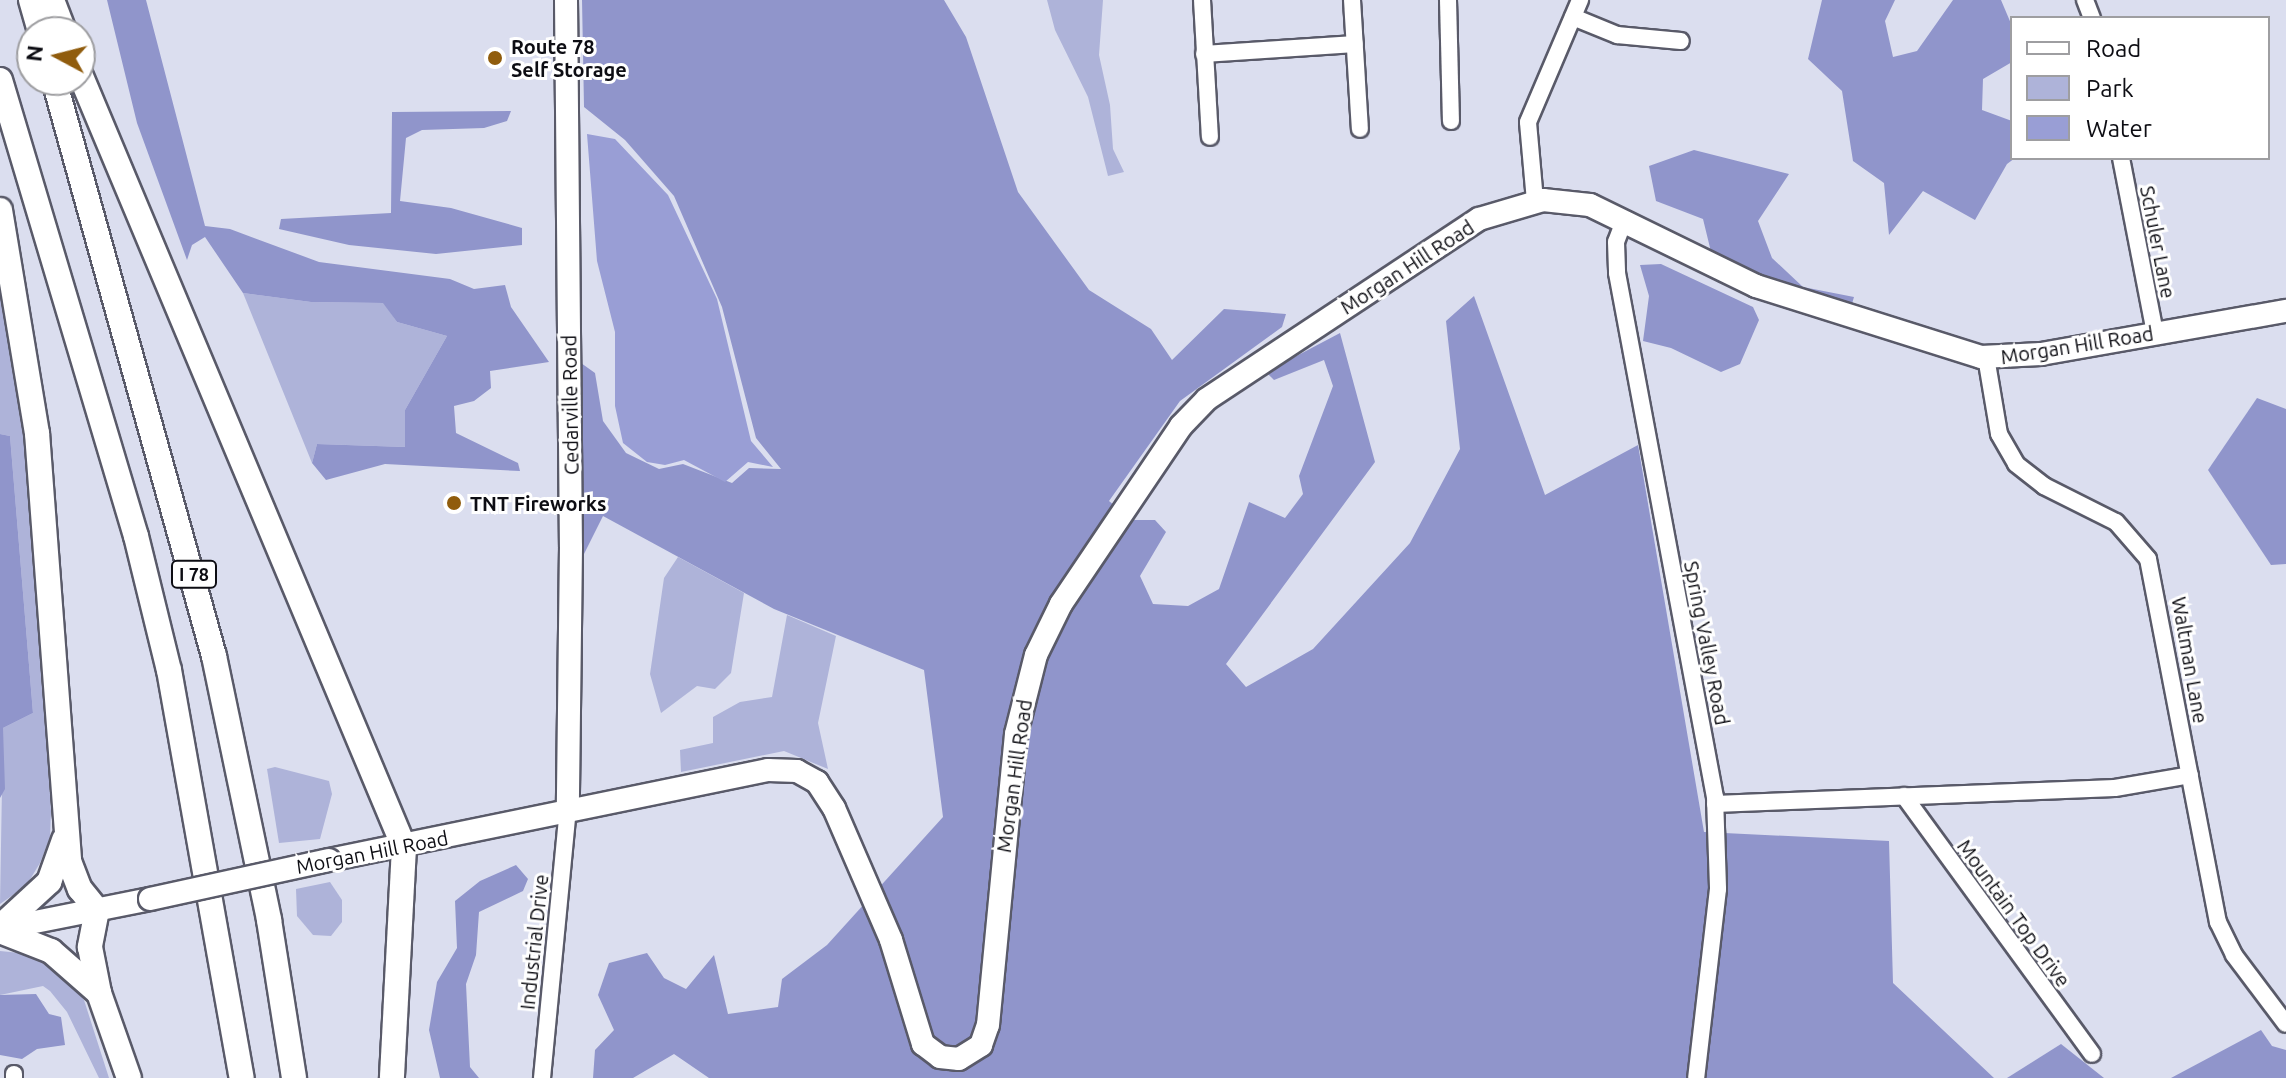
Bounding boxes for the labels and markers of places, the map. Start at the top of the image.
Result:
place label: Route 78 Self Storage [511,34,627,81]
marker: Route 78 Self Storage [486,49,504,67]
place label: TNT Fireworks [470,491,606,515]
marker: TNT Fireworks [445,494,463,512]

